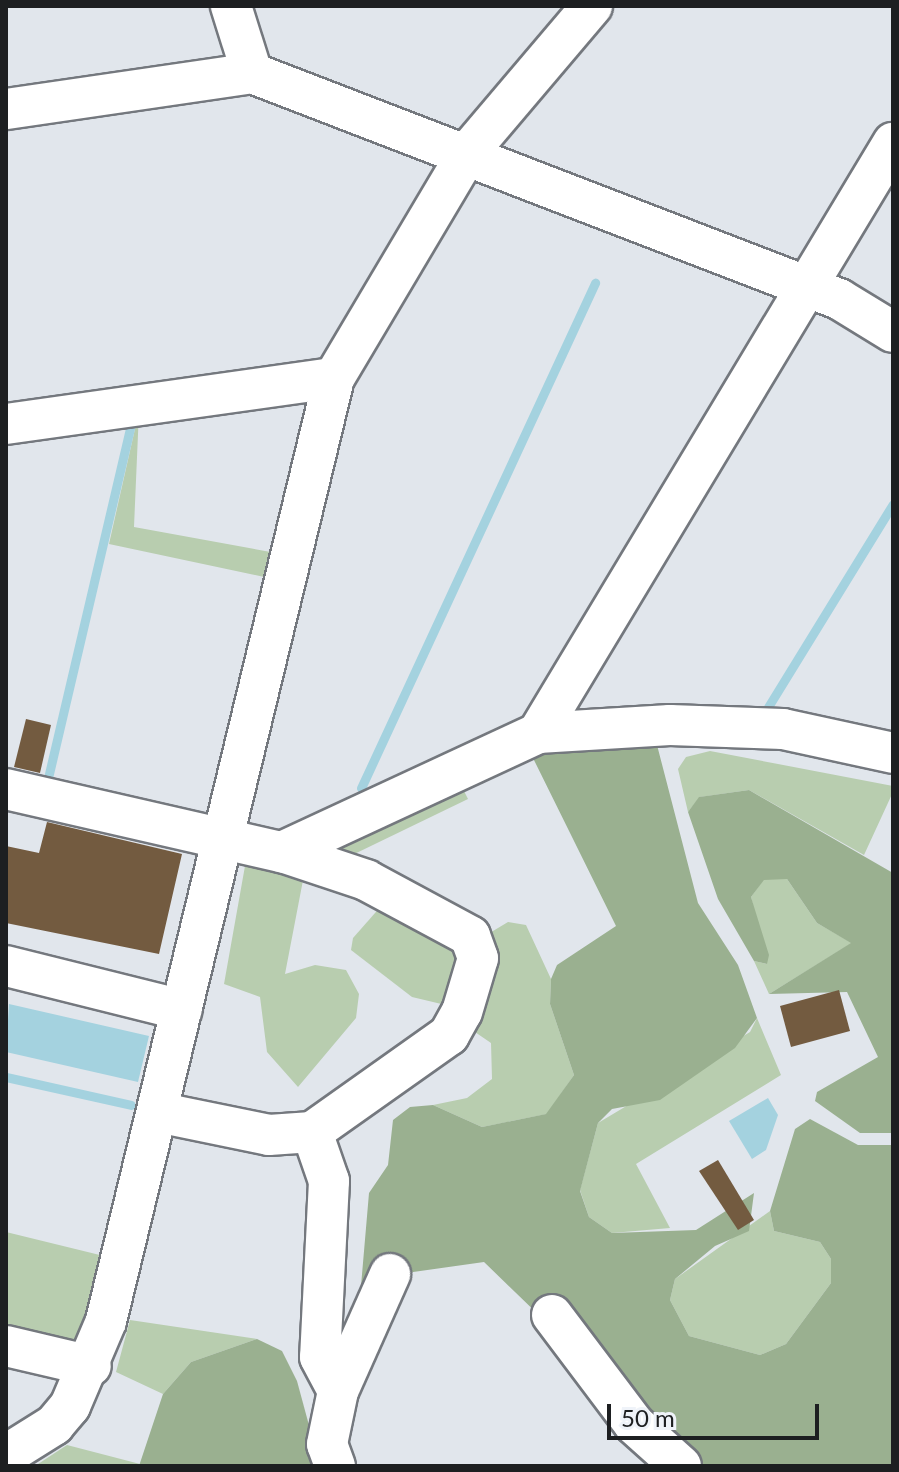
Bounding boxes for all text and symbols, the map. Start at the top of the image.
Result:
scale bar [611,1388,823,1438]
text: 50 m [621,1403,675,1432]

